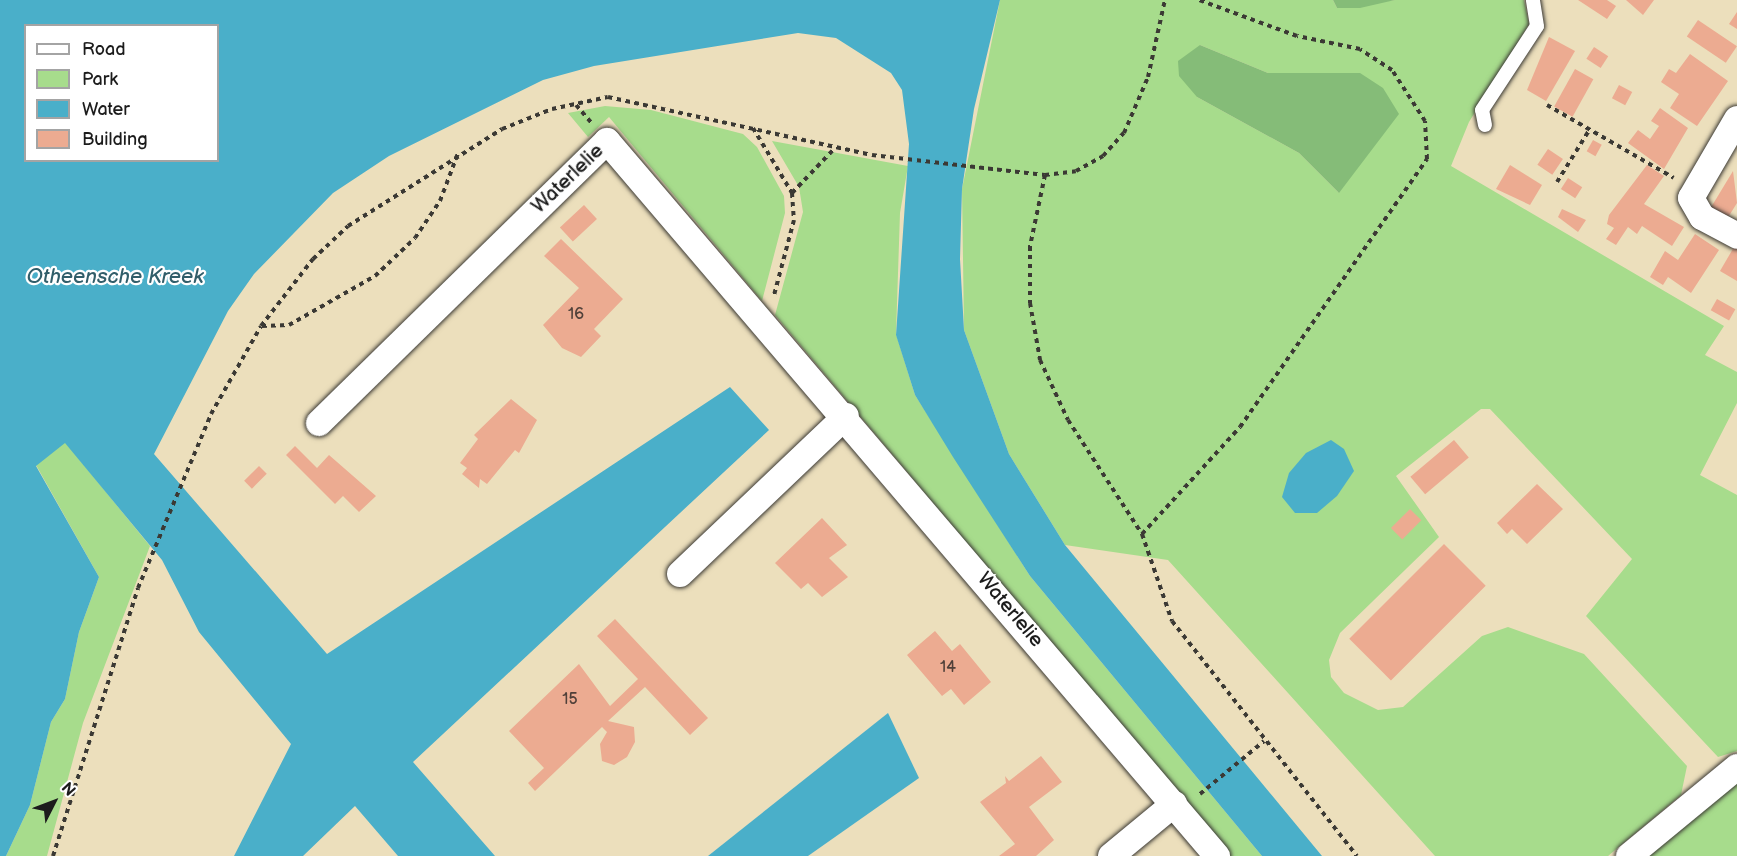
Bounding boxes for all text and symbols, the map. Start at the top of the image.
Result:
legend [24,24,219,162]
text: Road [82,39,126,60]
text: Park [82,69,118,90]
text: Water [82,99,130,120]
text: Building [82,129,148,150]
street label: Waterlelie [527,139,609,219]
water label: Otheensche Kreek [26,264,204,290]
house number: 16 [568,305,584,325]
street label: Waterlelie [972,568,1048,652]
house number: 14 [940,658,956,678]
house number: 15 [562,690,578,710]
north arrow [24,772,84,832]
text: N [57,779,79,800]

